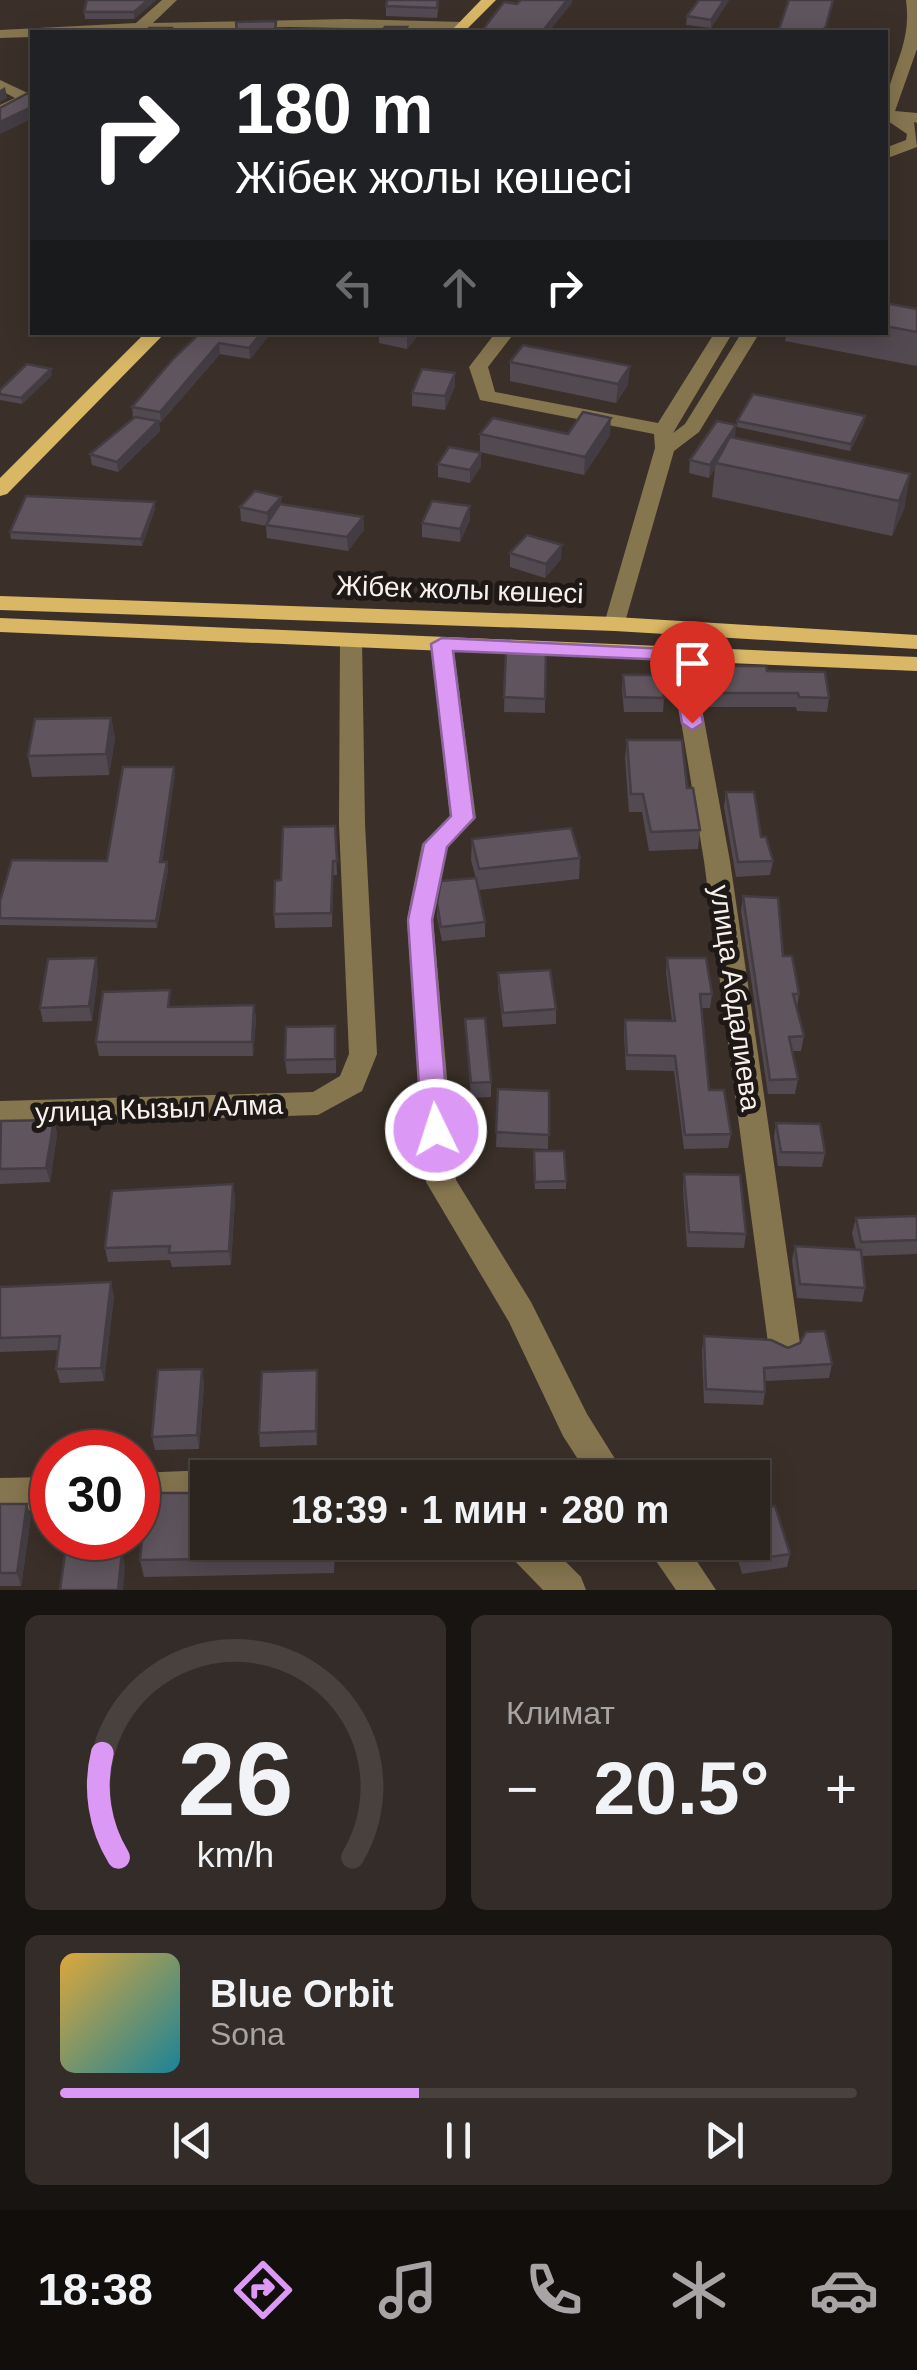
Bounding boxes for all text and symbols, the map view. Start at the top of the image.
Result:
icon: right [70,70,200,200]
text: 180 m [235,70,433,148]
text: Жібек жолы көшесі [235,152,633,203]
icon: left [327,260,382,315]
icon: ahead [432,260,487,315]
icon: right [537,260,592,315]
street label: Жібек жолы көшесі [336,570,584,609]
pin [650,621,735,724]
icon: arrive [665,636,720,691]
street label: улица Абдалиева [704,883,767,1113]
position arrow [384,1078,488,1182]
street label: улица Кызыл Алма [34,1089,284,1128]
speed limit sign: 30 [30,1430,160,1560]
text: 18:39 · 1 мин · 280 m [291,1489,669,1531]
text: Климат [506,1695,615,1731]
text: 26 [178,1721,293,1837]
text: 20.5° [594,1746,769,1830]
text: − [506,1758,538,1820]
text: + [825,1758,857,1820]
text: km/h [197,1835,274,1875]
text: Blue Orbit [210,1973,394,2015]
text: Sona [210,2016,285,2052]
icon: previous [165,2113,220,2168]
icon: pause [431,2113,486,2168]
icon: next [697,2113,752,2168]
icon: directions [228,2255,298,2325]
icon: music [373,2255,443,2325]
icon: phone [519,2255,589,2325]
icon: climate [664,2255,734,2325]
icon: car [809,2255,879,2325]
text: 18:38 [38,2264,153,2315]

